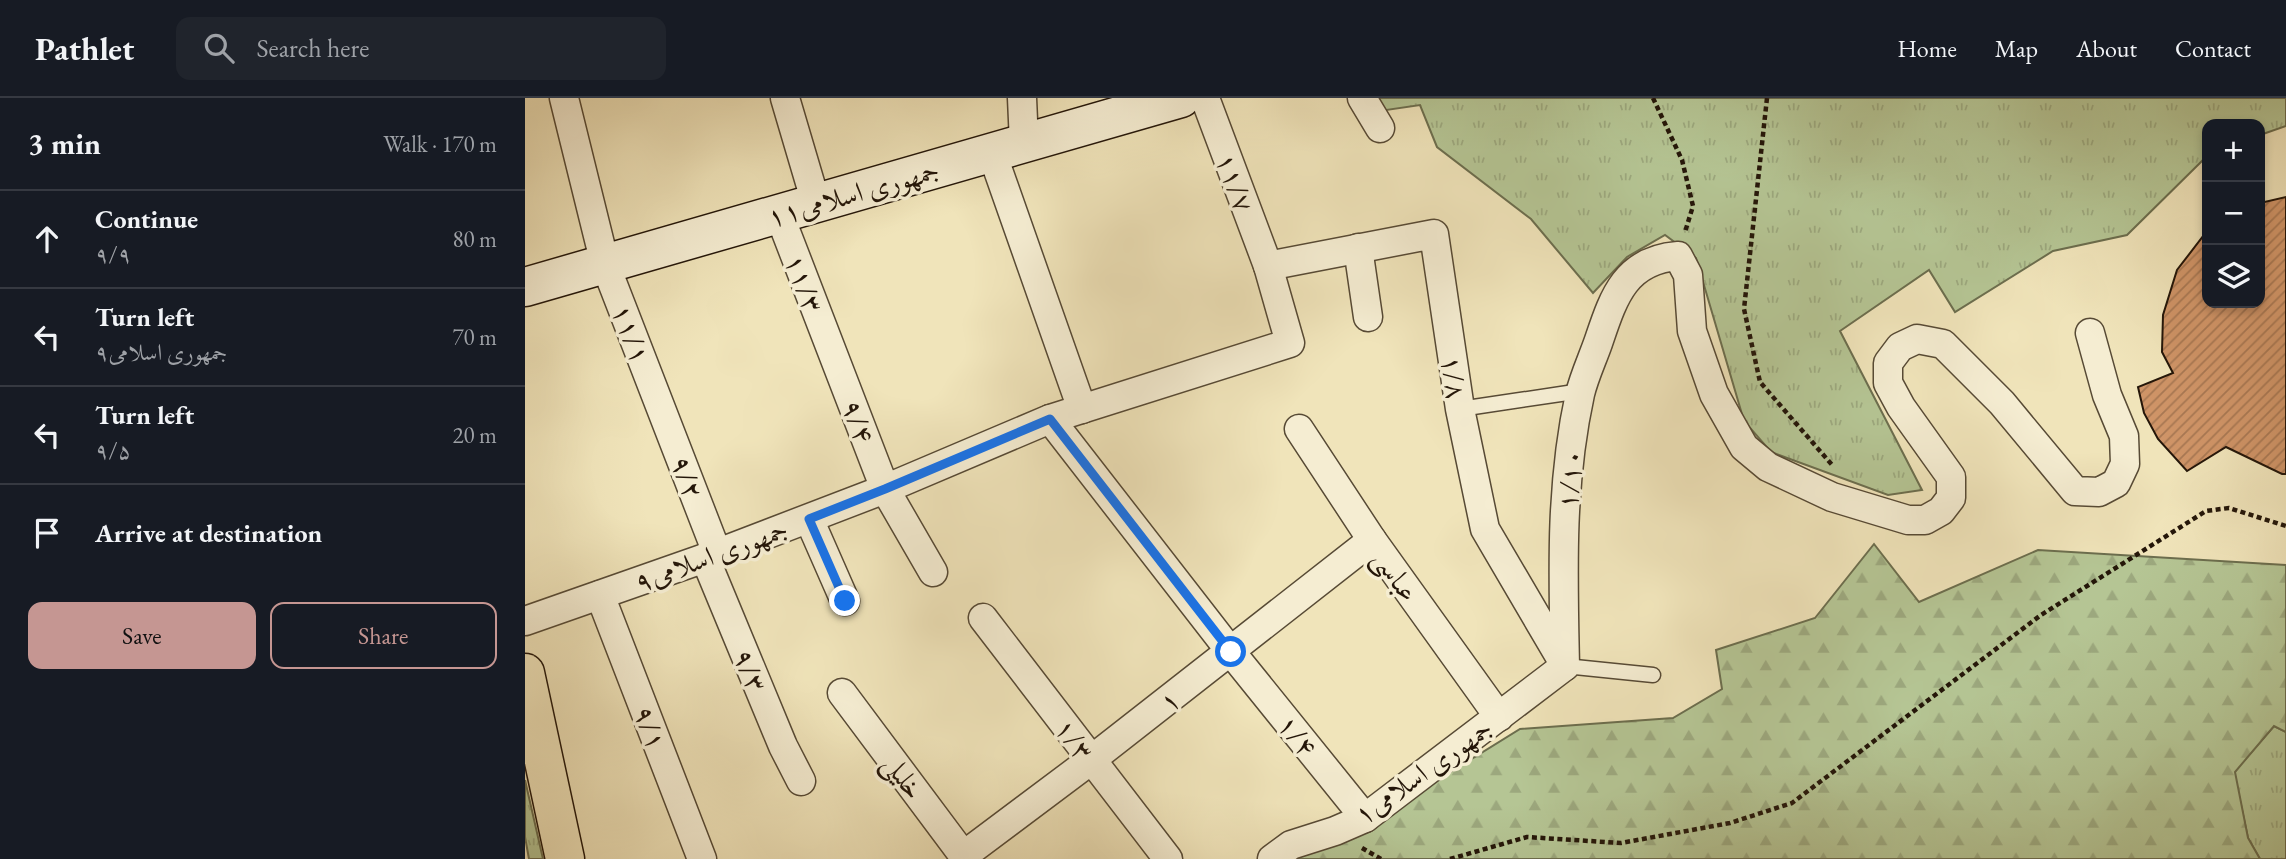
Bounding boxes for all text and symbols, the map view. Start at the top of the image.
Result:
search box [176,17,666,80]
text: Pathlet [35,27,134,70]
icon: search [200,29,238,67]
text: Search here [256,31,369,65]
text: Home [1897,33,1957,64]
text: Map [1995,33,2038,64]
text: About [2076,33,2137,64]
text: Contact [2175,33,2251,64]
map controls [2202,119,2265,308]
button: + [2202,119,2265,182]
text: 3 min [28,124,101,163]
text: Walk · 170 m [383,129,497,159]
street label: ۱۱/۷ [1208,147,1264,217]
street label: جمهوری اسلامی۱۱ [763,151,943,235]
button: − [2202,182,2265,245]
text: Continue [95,202,198,236]
icon: ahead [28,220,66,258]
text: 80 m [452,224,497,254]
text: ۹/۹ [95,239,131,269]
button: layers [2202,245,2265,308]
street label: ۱۱/۳ [777,248,833,318]
street label: ۱۱/۱ [604,298,660,368]
text: Turn left [95,300,194,334]
icon: left [28,318,66,356]
text: 70 m [452,322,497,352]
text: جمهوری اسلامی۹ [95,337,227,367]
street label: ۱/۸ [1434,353,1476,401]
street label: ۹/۴ [834,394,884,448]
text: Turn left [95,398,194,432]
icon: left [28,416,66,454]
text: 20 m [452,420,497,450]
text: ۹/۵ [95,435,131,465]
street label: ۱/۱۰ [1548,447,1590,511]
street label: ۹/۲ [663,450,713,504]
street label: جمهوری اسلامی۹ [629,511,793,599]
icon: arrive [28,514,66,552]
text: Arrive at destination [95,516,322,550]
street label: عباسی [1363,541,1427,610]
route end [829,585,860,616]
button: Save [28,602,256,669]
button: Share [270,602,497,669]
route start [1215,636,1246,667]
street label: ۹/۳ [726,643,776,697]
street label: ۱ [1151,681,1187,719]
street label: ۹/۱ [626,700,676,754]
street label: ۱/۴ [1270,707,1326,763]
street label: جمهوری اسلامی۱ [1347,710,1499,832]
street label: ۱/۳ [1047,711,1103,767]
street label: خلیلی [873,746,933,808]

